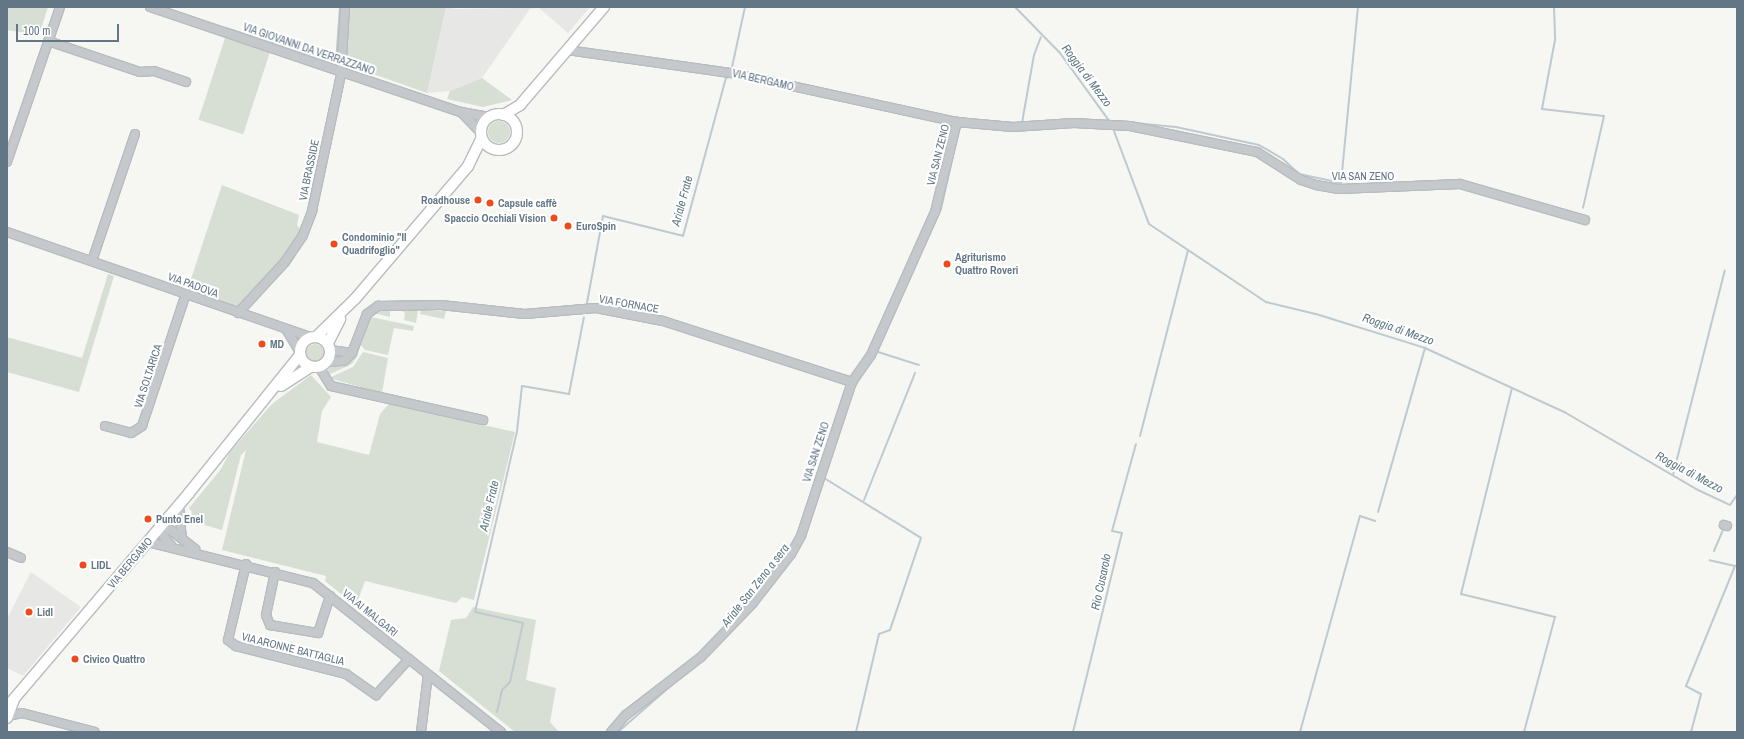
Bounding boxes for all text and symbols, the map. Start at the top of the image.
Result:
scale bar [18,16,121,42]
street label: VIA GIOVANNI DA VERRAZZANO [241,20,377,78]
text: 100 m [23,23,50,39]
water label: Roggia di Mezzo [1058,42,1114,110]
street label: VIA BERGAMO [731,66,795,94]
street label: VIA SAN ZENO [924,123,952,187]
street label: VIA BRASSIDE [296,138,322,202]
street label: VIA SAN ZENO [1331,169,1395,183]
water label: Ariale Frate [669,174,697,228]
place label: Roadhouse [421,193,470,207]
marker: Roadhouse [473,195,483,205]
place label: Capsule caffè [498,196,557,210]
marker: Capsule caffè [485,198,495,208]
place label: Spaccio Occhiali Vision [444,211,546,225]
marker: Spaccio Occhiali Vision [549,213,559,223]
place label: EuroSpin [576,219,616,233]
marker: EuroSpin [563,221,573,231]
place label: Condominio "Il Quadrifoglio" [342,231,406,257]
marker: Condominio "Il Quadrifoglio" [329,239,339,249]
place label: Agriturismo Quattro Roveri [955,251,1018,277]
marker: Agriturismo Quattro Roveri [942,259,952,269]
street label: VIA PADOVA [166,270,220,300]
street label: VIA FORNACE [598,292,660,316]
water label: Roggia di Mezzo [1360,311,1436,349]
place label: MD [270,337,284,351]
marker: MD [257,339,267,349]
street label: VIA SOLTARICA [131,342,165,410]
street label: VIA SAN ZENO [800,420,832,484]
water label: Roggia di Mezzo [1653,449,1725,497]
water label: Ariale Frate [477,479,503,533]
place label: Punto Enel [156,512,203,526]
marker: Punto Enel [143,514,153,524]
street label: VIA BERGAMO [105,535,155,591]
water label: Ariale San Zeno a sera [719,542,793,630]
water label: Rio Cusarolo [1089,552,1115,612]
place label: LIDL [91,558,111,572]
marker: LIDL [78,560,88,570]
street label: VIA AI MALGARI [339,586,401,640]
place label: Lidl [37,605,53,619]
marker: Lidl [24,607,34,617]
street label: VIA ARONNE BATTAGLIA [240,630,346,668]
place label: Civico Quattro [83,652,145,666]
marker: Civico Quattro [70,654,80,664]

